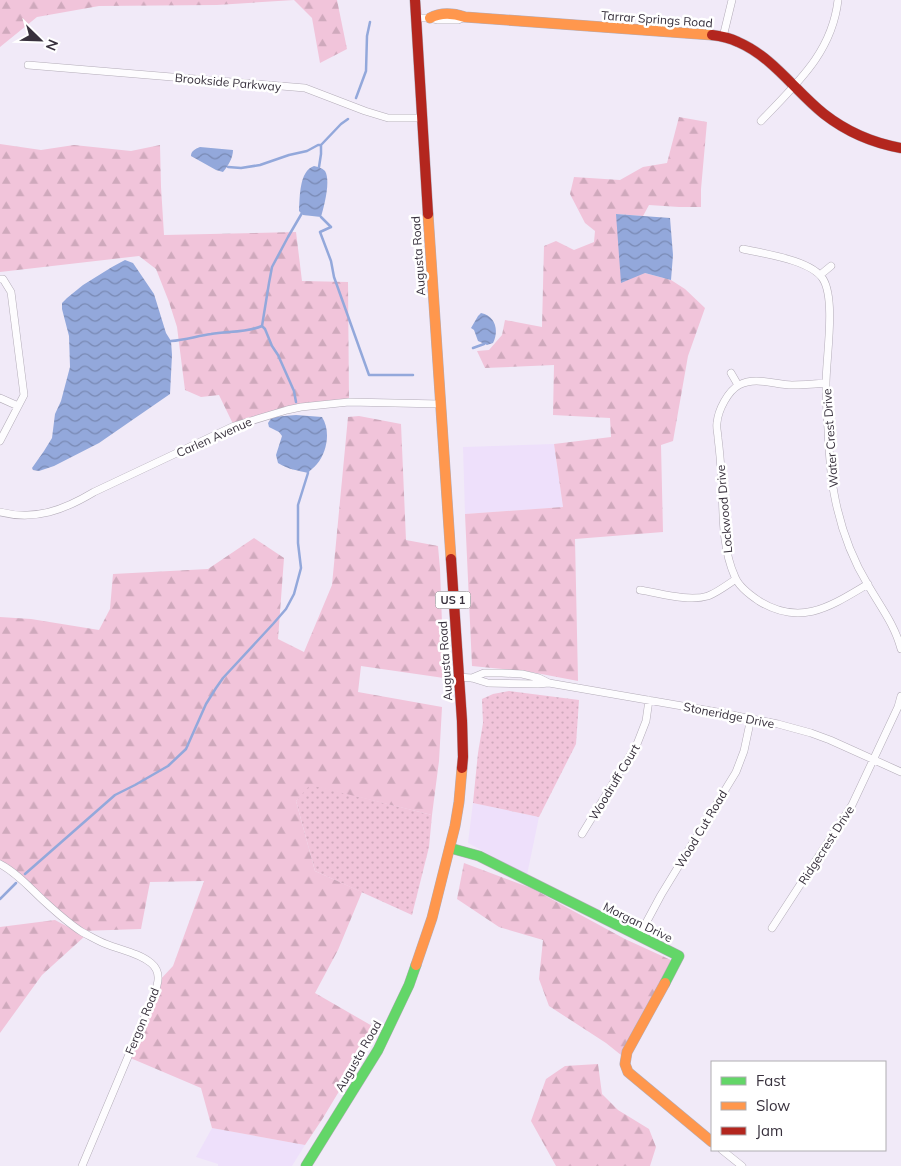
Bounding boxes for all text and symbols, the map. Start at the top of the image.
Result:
street label: Tarrar Springs Road [601,8,713,30]
north arrow [15,15,65,65]
text: N [42,37,62,53]
street label: Brookside Parkway [174,70,282,94]
street label: Augusta Road [408,216,428,296]
street label: Water Crest Drive [819,388,841,488]
street label: Carlen Avenue [174,414,254,460]
street label: Lockwood Drive [713,464,735,554]
road number: US 1 [436,592,470,608]
street label: Augusta Road [435,621,455,701]
street label: Stoneridge Drive [682,699,776,731]
street label: Woodruff Court [585,741,643,823]
street label: Wood Cut Road [672,787,730,871]
street label: Ridgecrest Drive [795,803,857,887]
street label: Morgan Drive [601,899,675,945]
street label: Fergon Road [122,985,162,1057]
street label: Augusta Road [332,1018,384,1094]
legend [711,1061,886,1151]
text: Fast [756,1071,786,1090]
text: Slow [756,1096,790,1115]
text: Jam [756,1121,783,1140]

